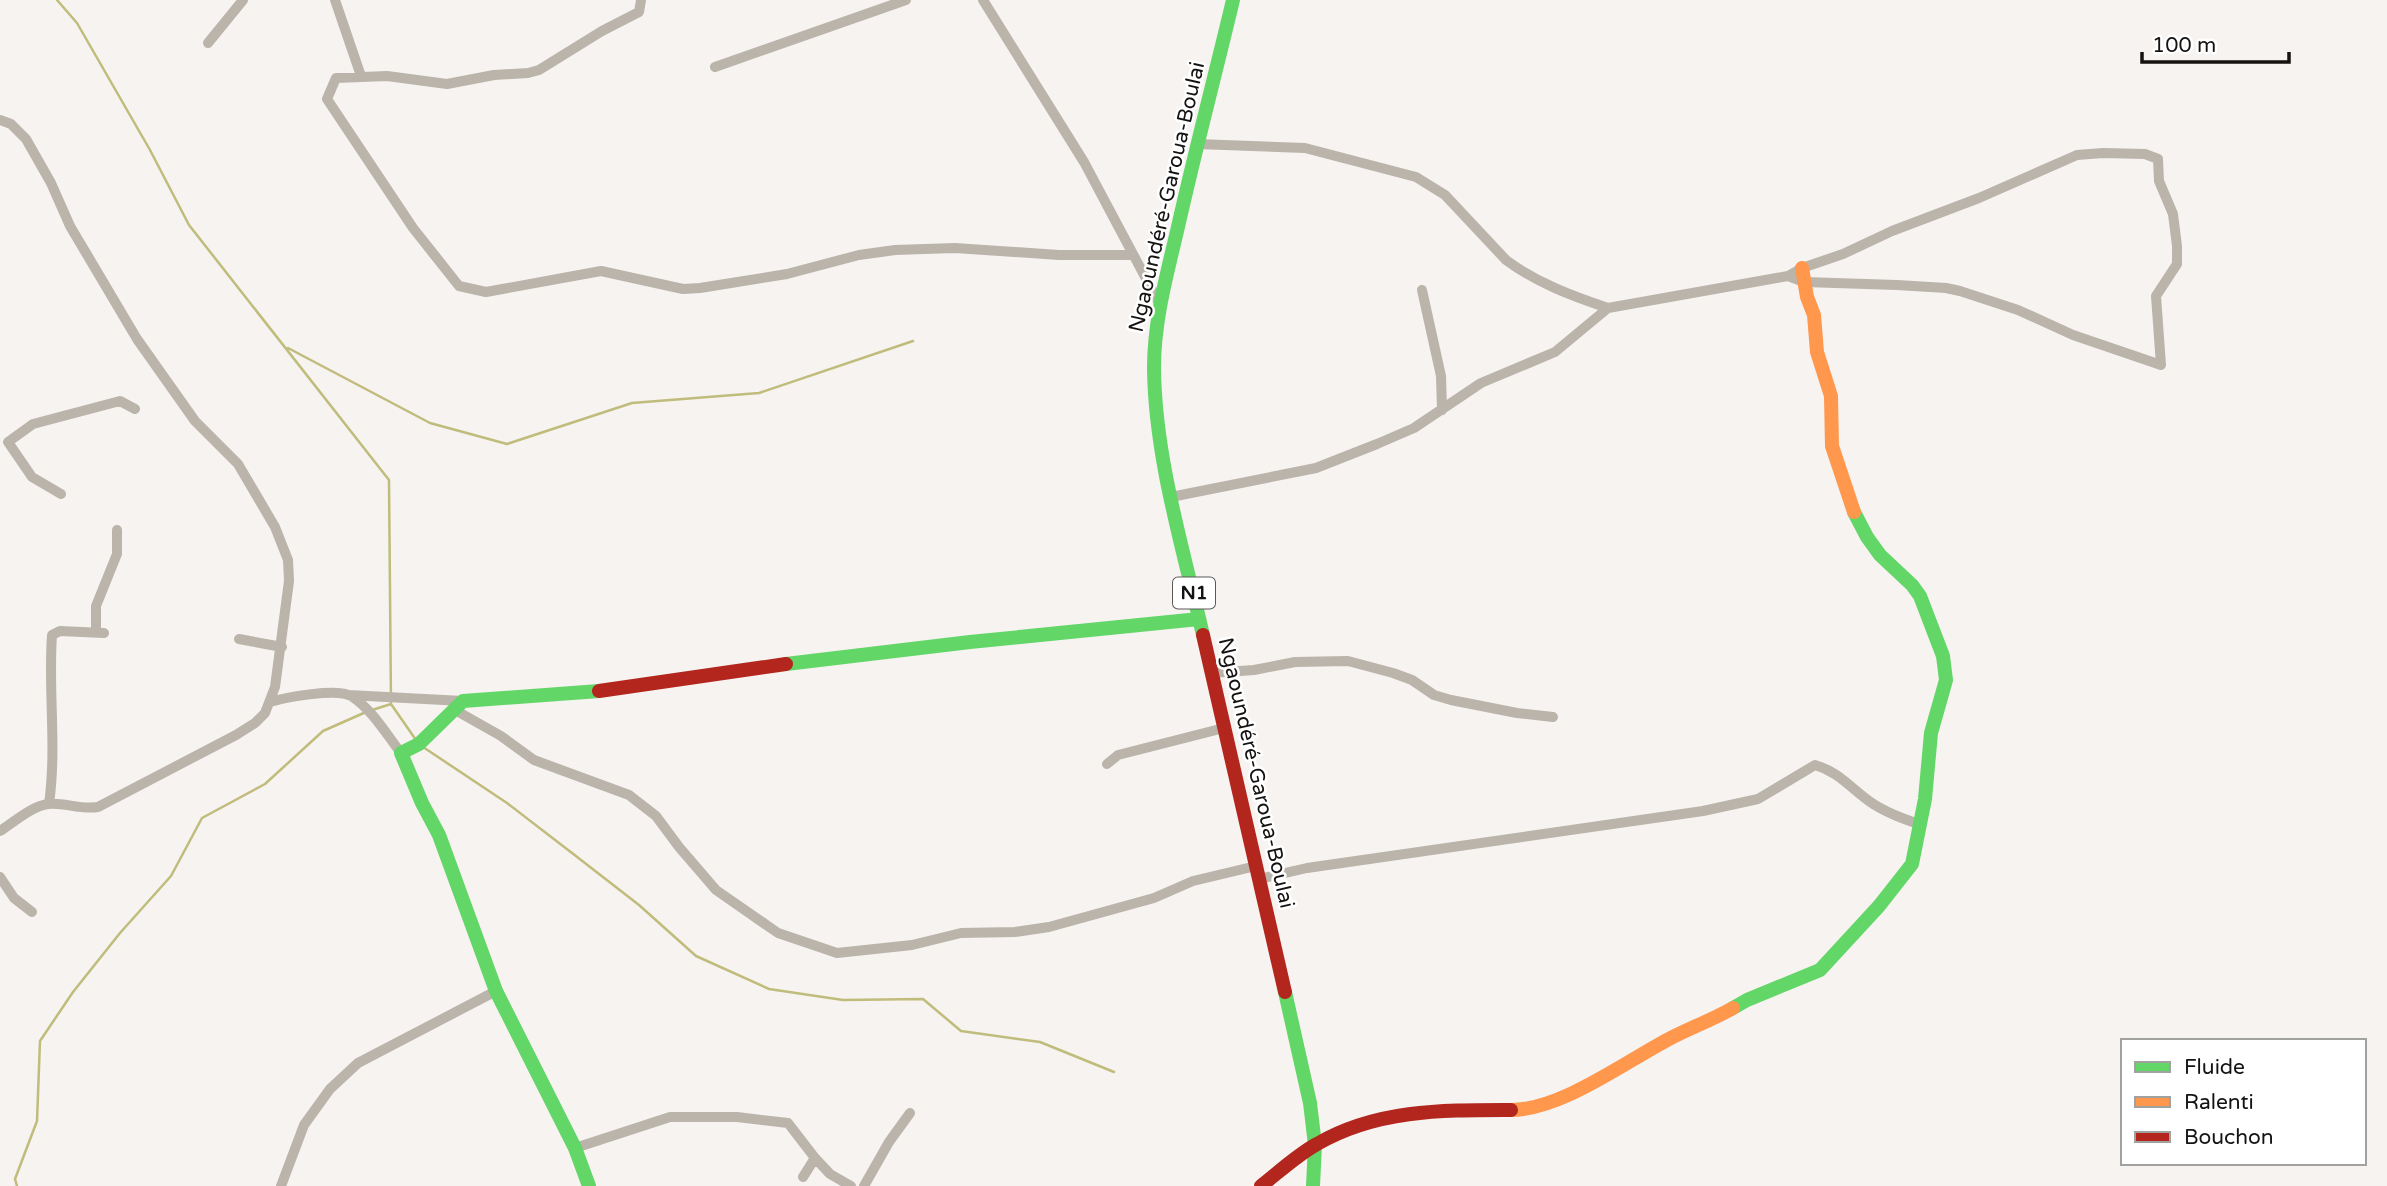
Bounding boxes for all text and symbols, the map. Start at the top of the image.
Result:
scale bar [2142,21,2289,65]
text: 100 m [2152,33,2216,58]
street label: Ngaoundéré-Garoua-Boulai [1124,59,1210,335]
road number: N1 [1173,578,1215,608]
street label: Ngaoundéré-Garoua-Boulai [1213,635,1299,911]
legend [2121,1039,2366,1165]
text: Fluide [2184,1055,2245,1080]
text: Ralenti [2184,1090,2254,1115]
text: Bouchon [2184,1125,2274,1150]

